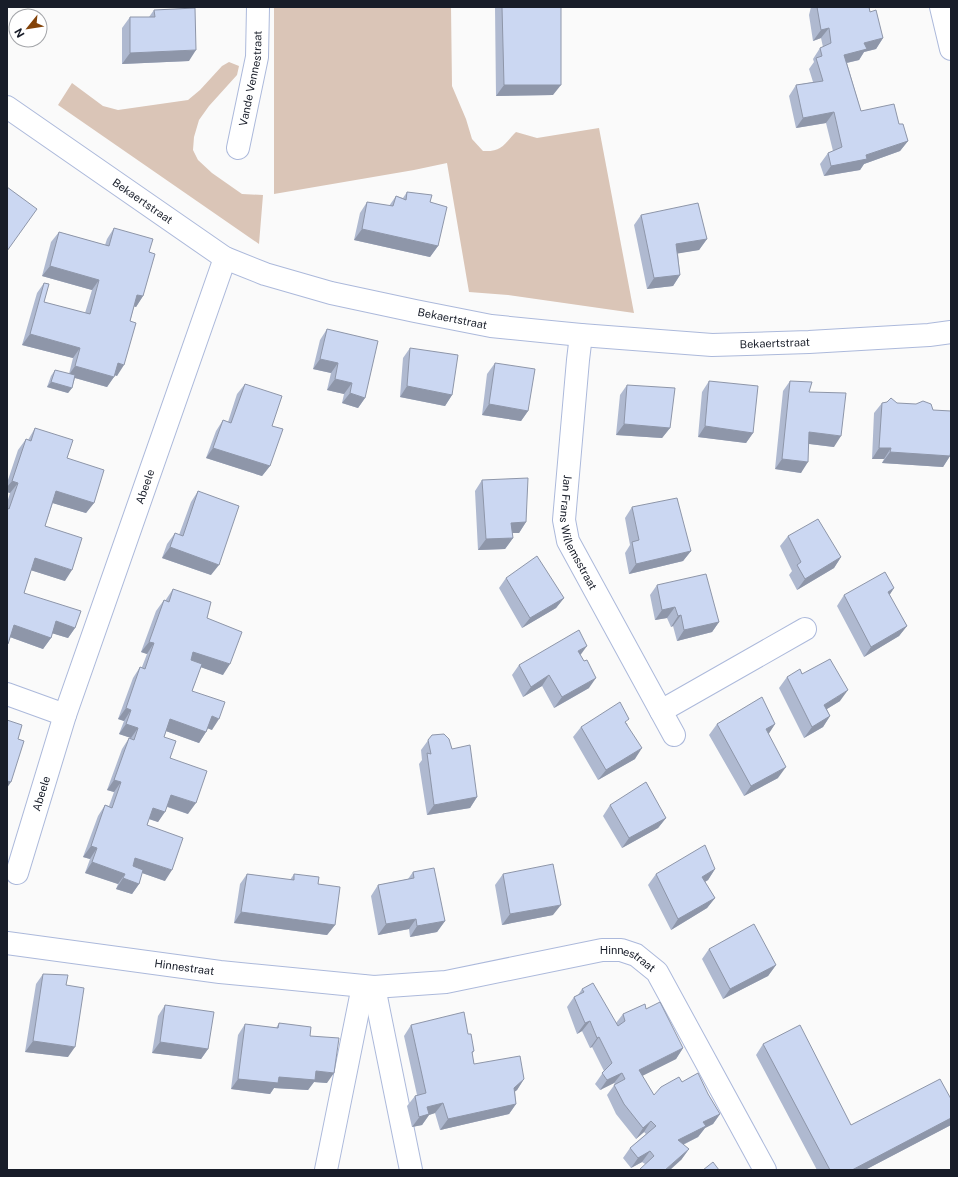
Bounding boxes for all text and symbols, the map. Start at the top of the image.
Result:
north arrow [8,8,48,48]
text: N [12,26,27,40]
street label: Vande Vennestraat [237,31,264,127]
street label: Bekaertstraat [110,176,175,226]
street label: Bekaertstraat [417,306,488,331]
street label: Bekaertstraat [739,336,810,350]
street label: Abeele [133,468,157,506]
street label: Jan Frans Willemsstraat [558,474,599,592]
street label: Abeele [30,775,52,813]
street label: Hinnestraat [600,944,658,974]
street label: Hinnestraat [154,957,215,977]

